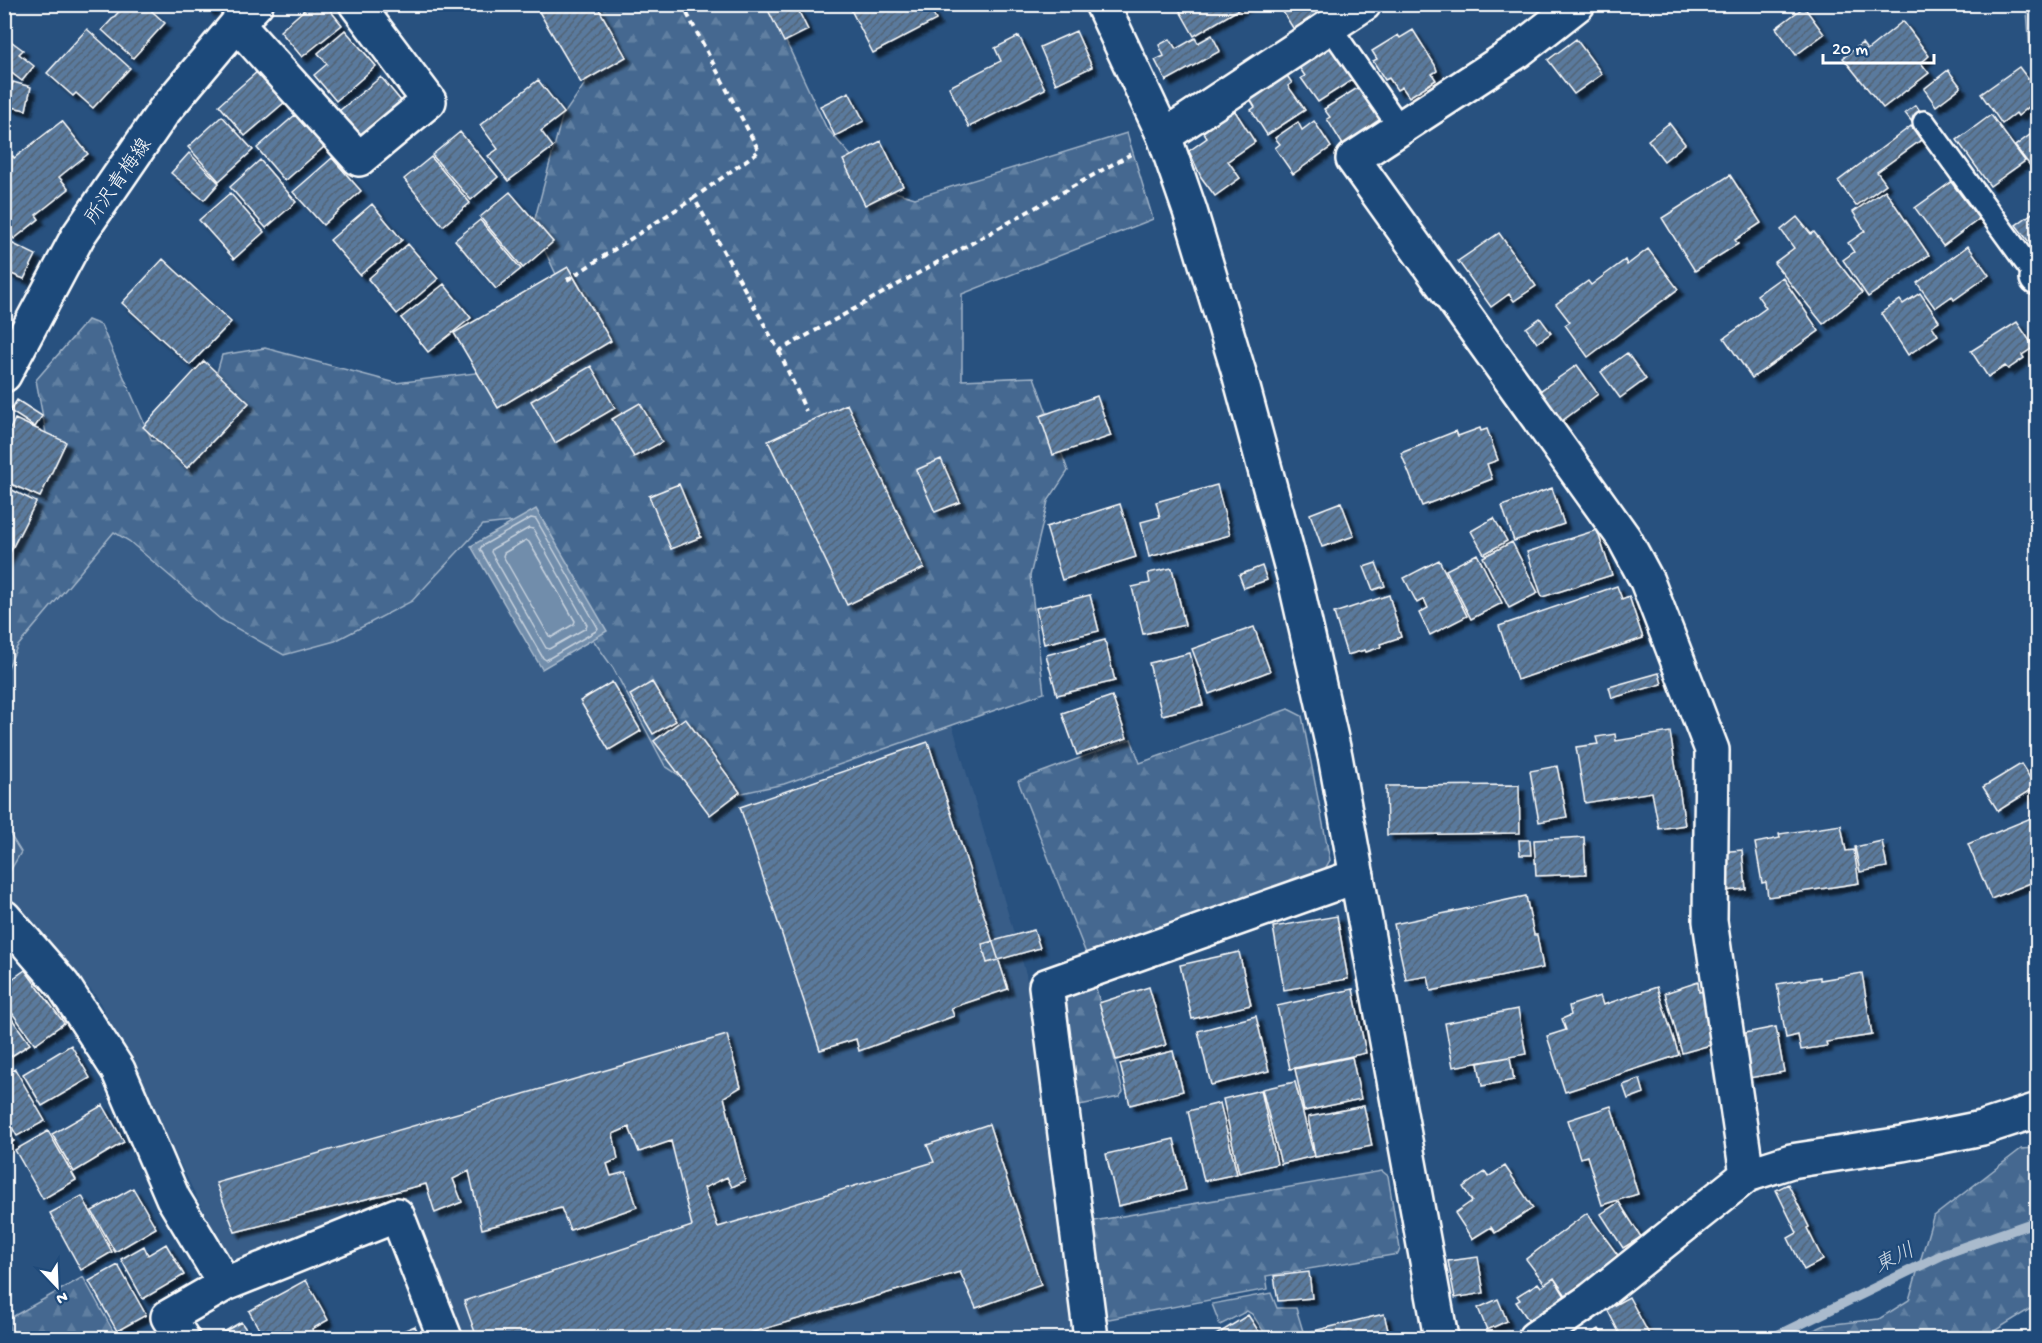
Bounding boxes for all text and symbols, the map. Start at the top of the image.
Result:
scale bar [1823,27,1934,65]
text: 20 m [1832,40,1868,61]
street label: 所沢青梅線 [80,133,158,230]
water label: 東川 [1870,1238,1920,1281]
north arrow [27,1256,87,1316]
text: N [52,1286,70,1308]

